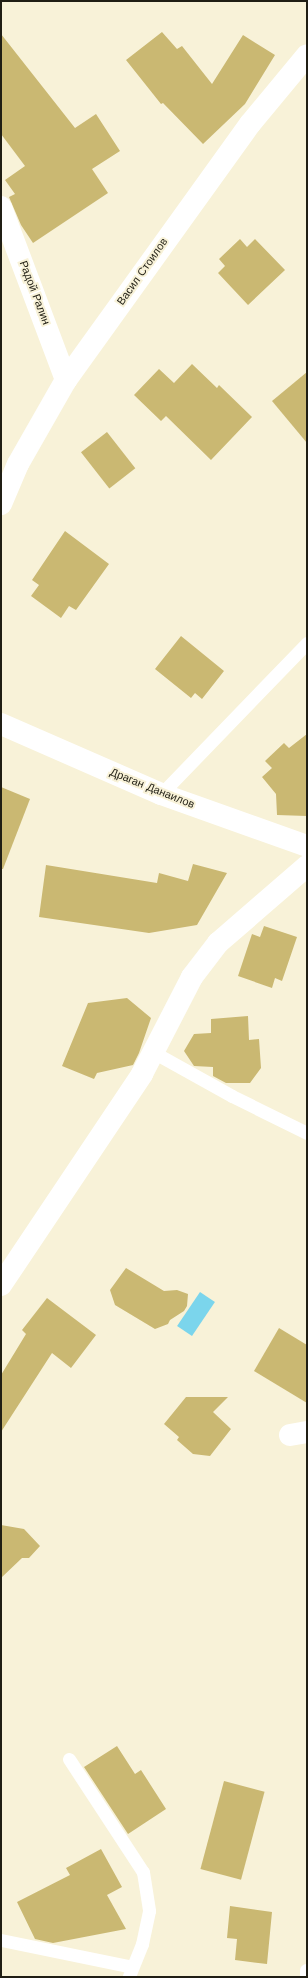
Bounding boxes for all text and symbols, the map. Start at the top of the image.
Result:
street label: Васил Стоилов [115,236,171,308]
street label: Радой Ралин [16,259,52,327]
street label: Драган Данаилов [108,766,196,812]

